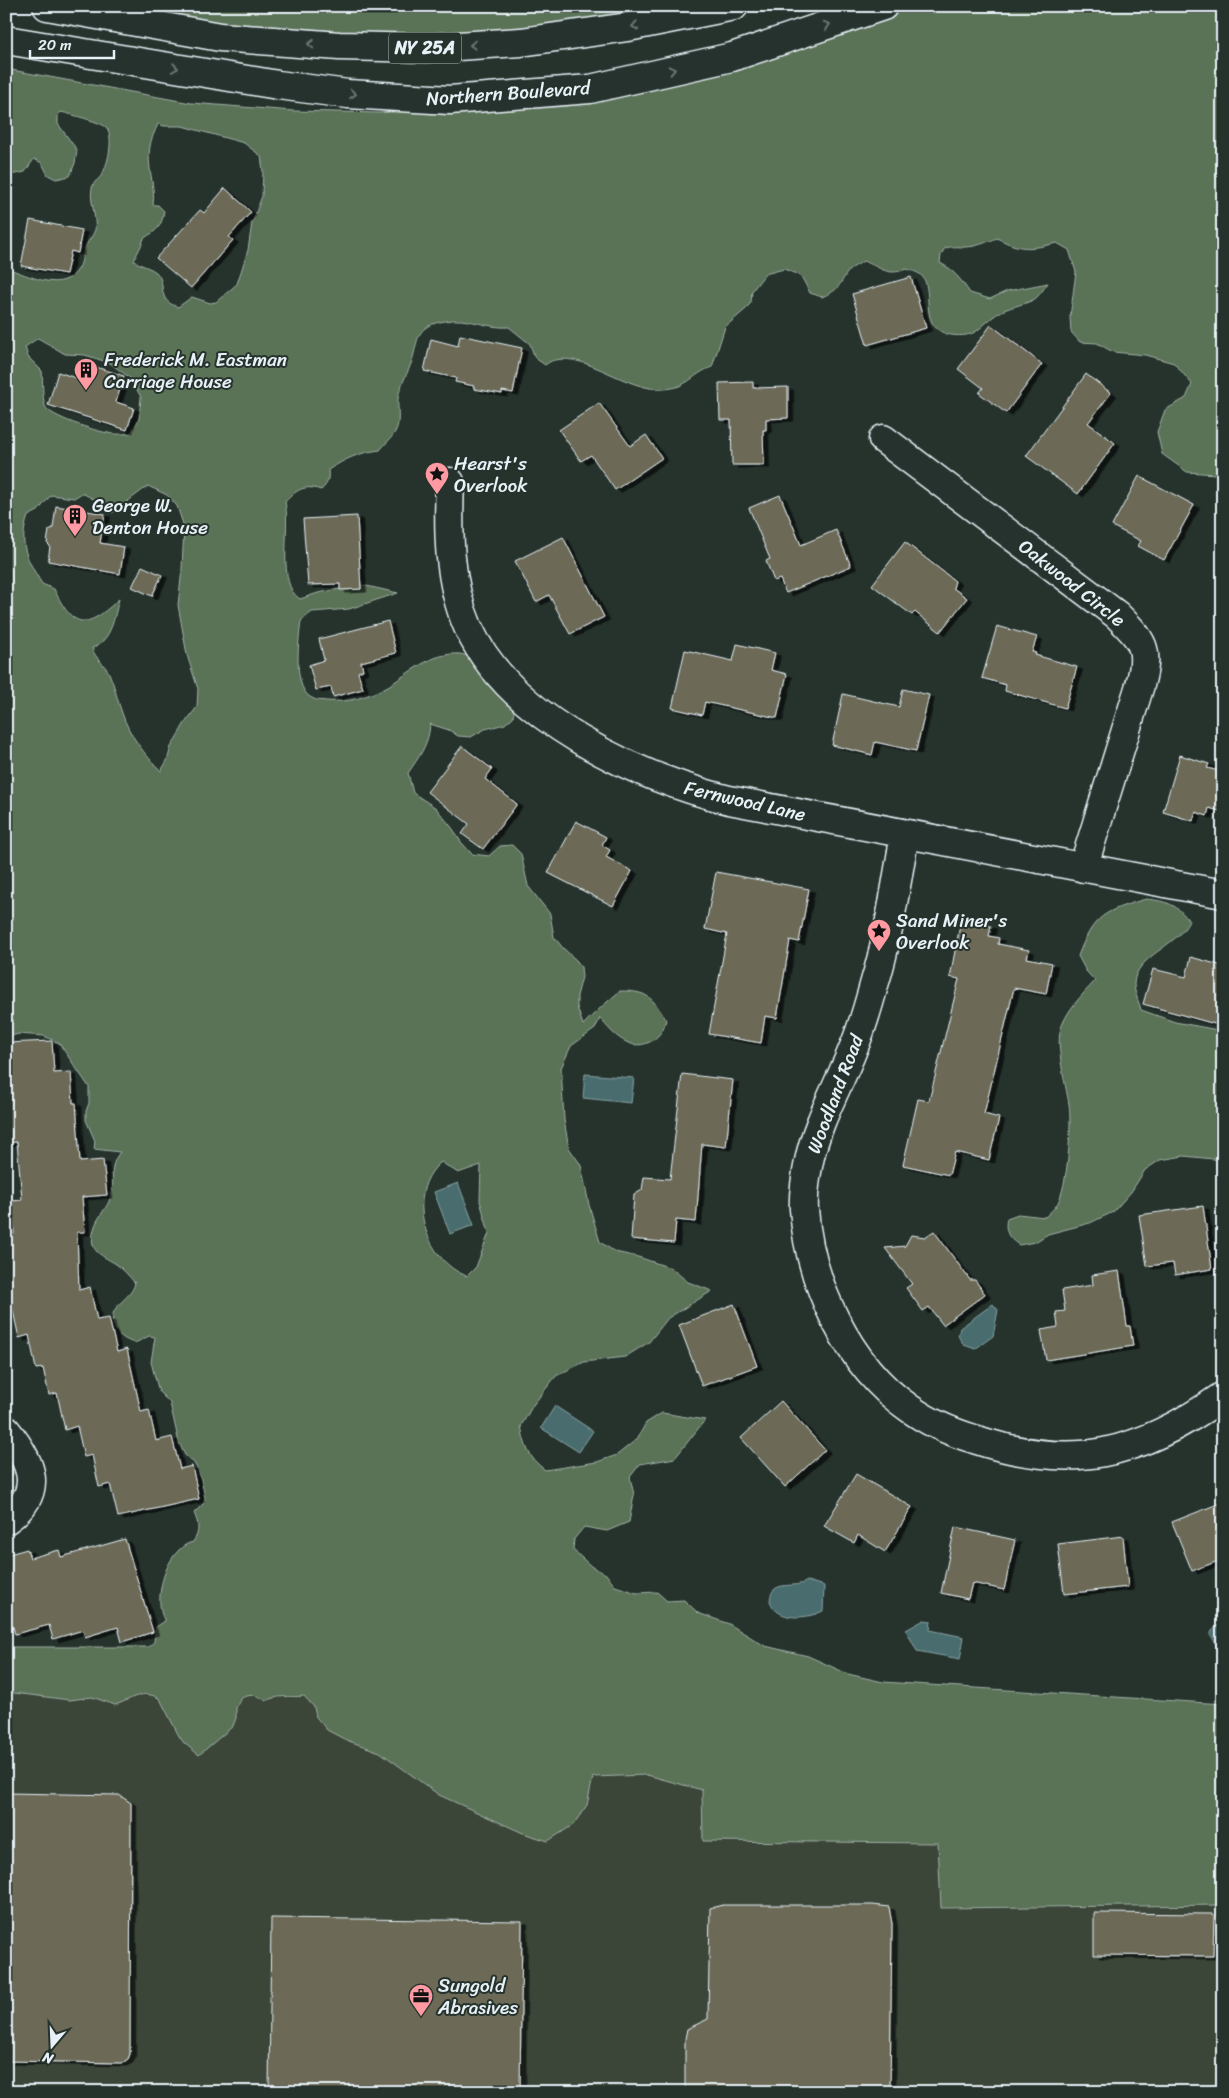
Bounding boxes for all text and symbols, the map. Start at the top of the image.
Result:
one-way arrow [630,20,639,30]
one-way arrow [823,20,831,30]
scale bar [30,28,114,60]
text: 20 m [38,32,72,58]
road number: NY 25A [389,32,461,64]
one-way arrow [307,39,315,50]
one-way arrow [469,39,477,50]
one-way arrow [171,62,180,72]
one-way arrow [667,65,676,76]
street label: Northern Boulevard [425,71,593,115]
one-way arrow [350,89,358,100]
place label: Frederick M. Eastman Carriage House [104,343,287,398]
building icon: Frederick M. Eastman Carriage House [73,357,99,391]
place label: Hearst's Overlook [454,447,528,502]
place icon: Hearst's Overlook [424,461,450,495]
place label: George W. Denton House [92,489,208,544]
building icon: George W. Denton House [62,503,88,537]
street label: Oakwood Circle [1011,530,1133,636]
street label: Fernwood Lane [681,771,809,831]
place label: Sand Miner's Overlook [896,904,1008,959]
place icon: Sand Miner's Overlook [866,918,892,952]
street label: Woodland Road [797,1029,873,1158]
place label: Sungold Abrasives [437,1969,518,2024]
office icon: Sungold Abrasives [408,1983,434,2017]
north arrow [28,2020,78,2070]
text: N [39,2044,58,2072]

